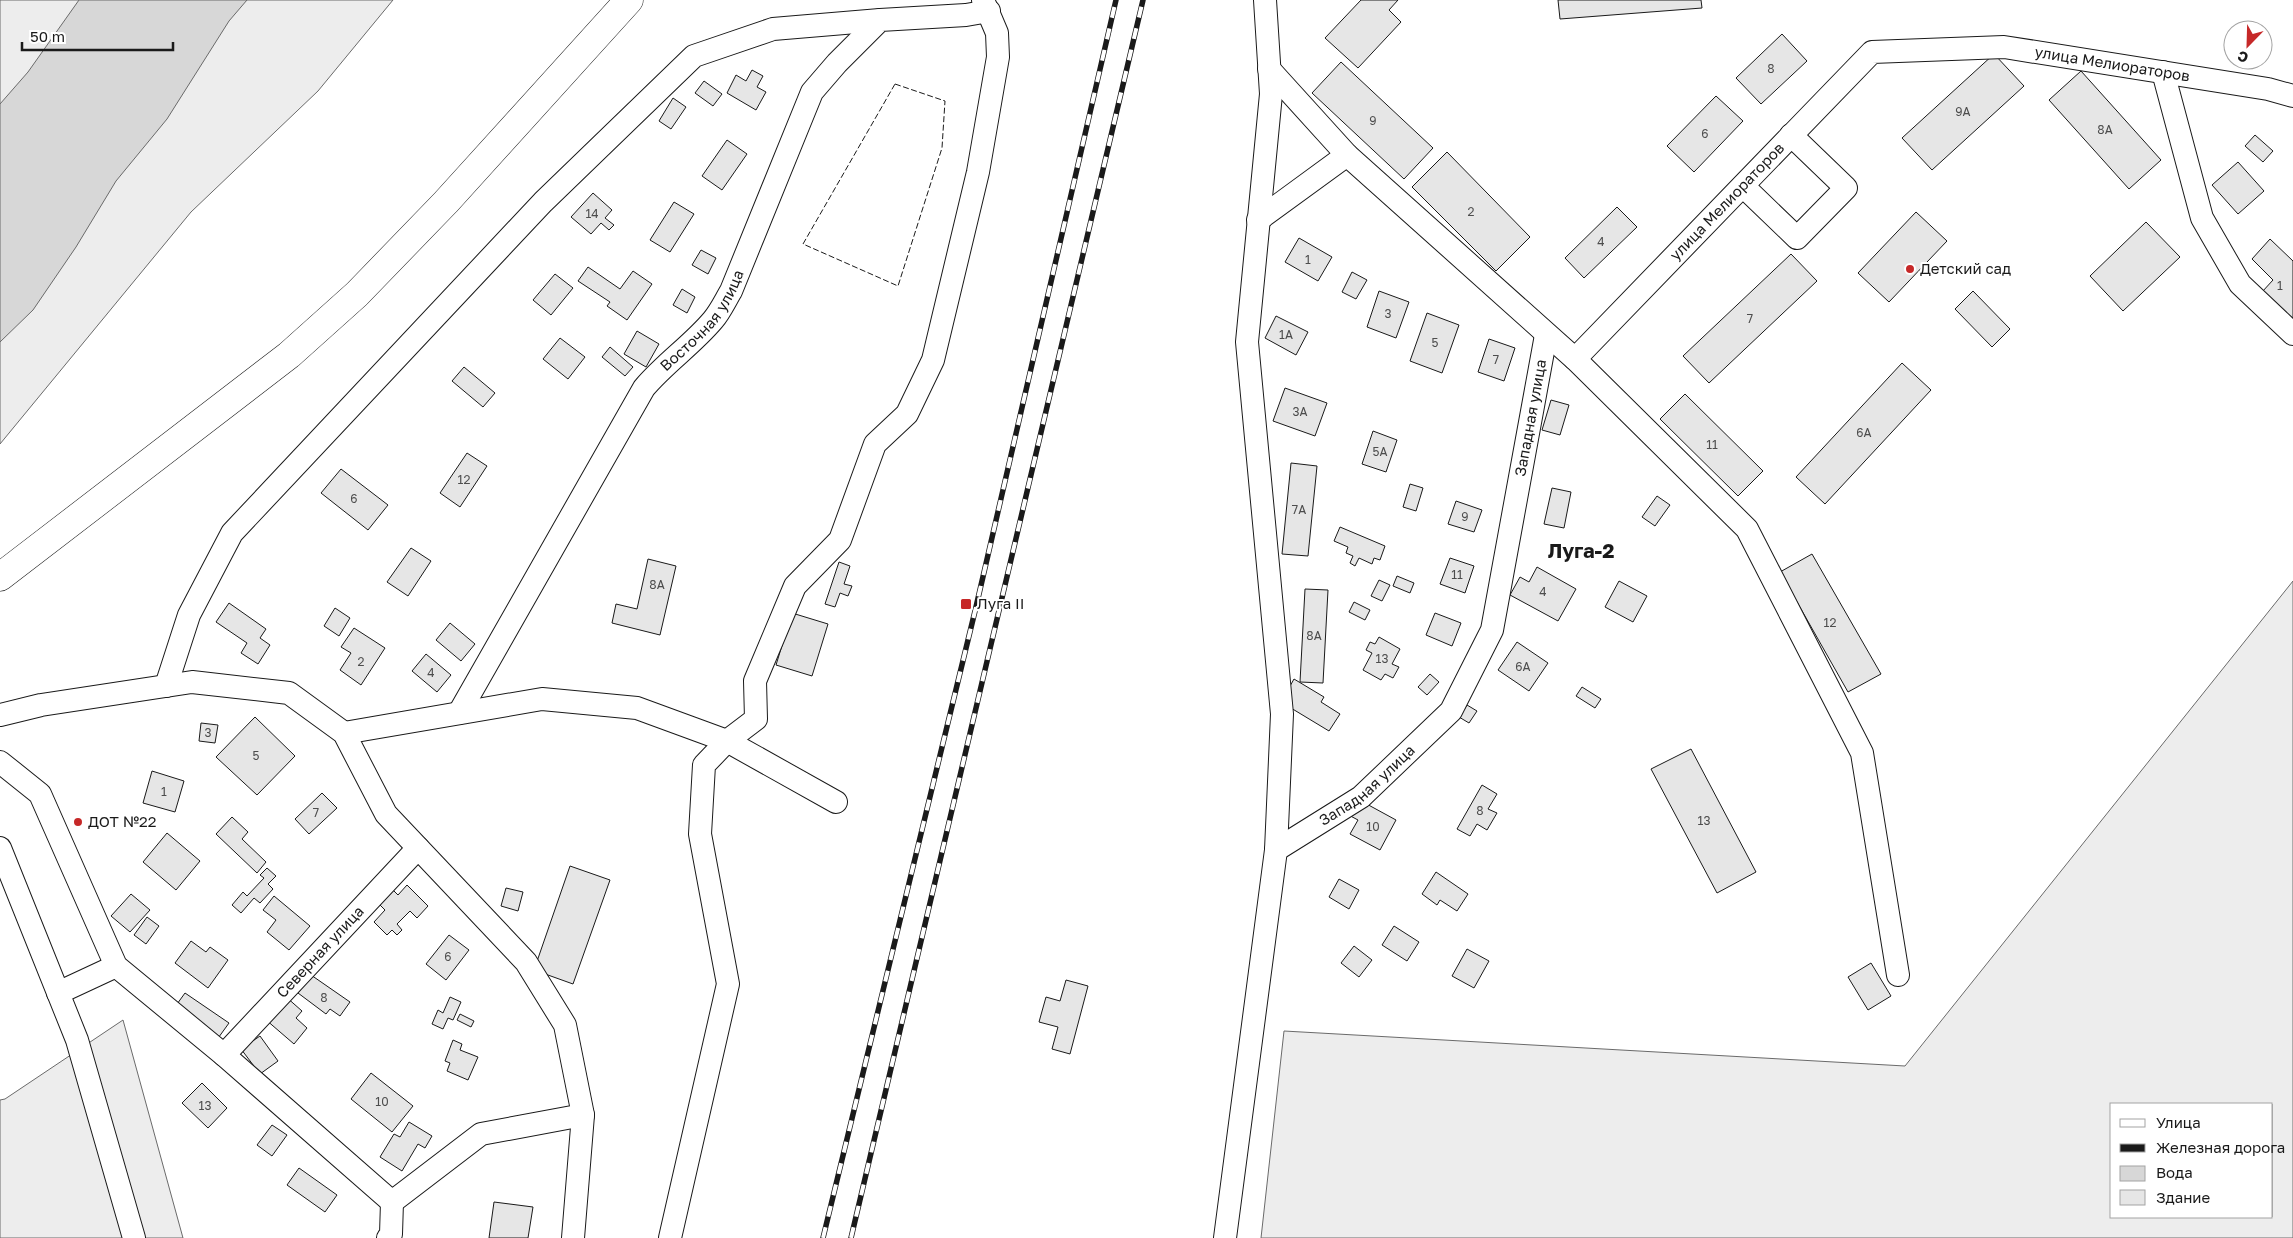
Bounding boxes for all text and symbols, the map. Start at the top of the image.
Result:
scale bar [22,20,174,52]
north arrow [2223,20,2273,70]
text: 50 m [30,27,65,45]
street label: улица Мелиораторов [2034,42,2191,84]
text: С [2235,48,2251,67]
house number: 8 [1767,61,1775,76]
house number: 9А [1955,104,1971,119]
house number: 9 [1369,113,1377,128]
house number: 8А [2097,122,2113,137]
house number: 6 [1701,126,1709,141]
street label: улица Мелиораторов [1666,138,1787,264]
house number: 2 [1468,204,1475,219]
house number: 14 [585,206,599,221]
house number: 4 [1597,234,1605,249]
house number: 1 [1305,252,1311,267]
place label: Детский сад [1920,259,2011,277]
marker: Детский сад [1904,263,1916,275]
street label: Восточная улица [656,267,747,374]
house number: 1 [2277,278,2283,293]
house number: 3 [1384,306,1392,321]
house number: 7 [1747,311,1753,326]
house number: 1А [1279,327,1293,342]
house number: 5 [1432,335,1439,350]
house number: 7 [1493,352,1499,367]
street label: Западная улица [1510,358,1549,478]
house number: 3А [1292,404,1308,419]
house number: 6А [1856,425,1872,440]
house number: 11 [1706,437,1718,452]
house number: 5А [1372,444,1388,459]
house number: 12 [458,472,470,487]
house number: 6 [350,491,358,506]
house number: 7А [1292,502,1306,517]
house number: 9 [1461,509,1469,524]
district label: Луга-2 [1548,538,1614,562]
house number: 11 [1451,567,1463,582]
house number: 8А [649,577,665,592]
house number: 4 [1539,584,1547,599]
place label: Луга II [977,594,1024,612]
marker: Луга II [959,597,973,611]
house number: 12 [1824,615,1836,630]
house number: 8А [1306,628,1322,643]
house number: 13 [1376,651,1388,666]
house number: 2 [358,654,365,669]
house number: 6А [1515,659,1531,674]
house number: 4 [427,665,435,680]
house number: 3 [204,725,212,740]
street label: Западная улица [1315,741,1418,829]
house number: 5 [253,748,260,763]
house number: 1 [161,784,167,799]
house number: 8 [1476,803,1484,818]
house number: 7 [313,805,319,820]
place label: ДОТ №22 [88,812,156,830]
house number: 13 [1698,813,1710,828]
marker: ДОТ №22 [72,816,84,828]
house number: 10 [1366,819,1380,834]
street label: Северная улица [272,902,367,1001]
house number: 6 [444,949,452,964]
house number: 8 [320,990,328,1005]
house number: 10 [375,1094,389,1109]
house number: 13 [199,1098,211,1113]
legend [2110,1103,2273,1218]
text: Улица [2156,1113,2201,1131]
text: Железная дорога [2156,1138,2285,1156]
text: Вода [2156,1163,2193,1181]
text: Здание [2156,1188,2210,1206]

